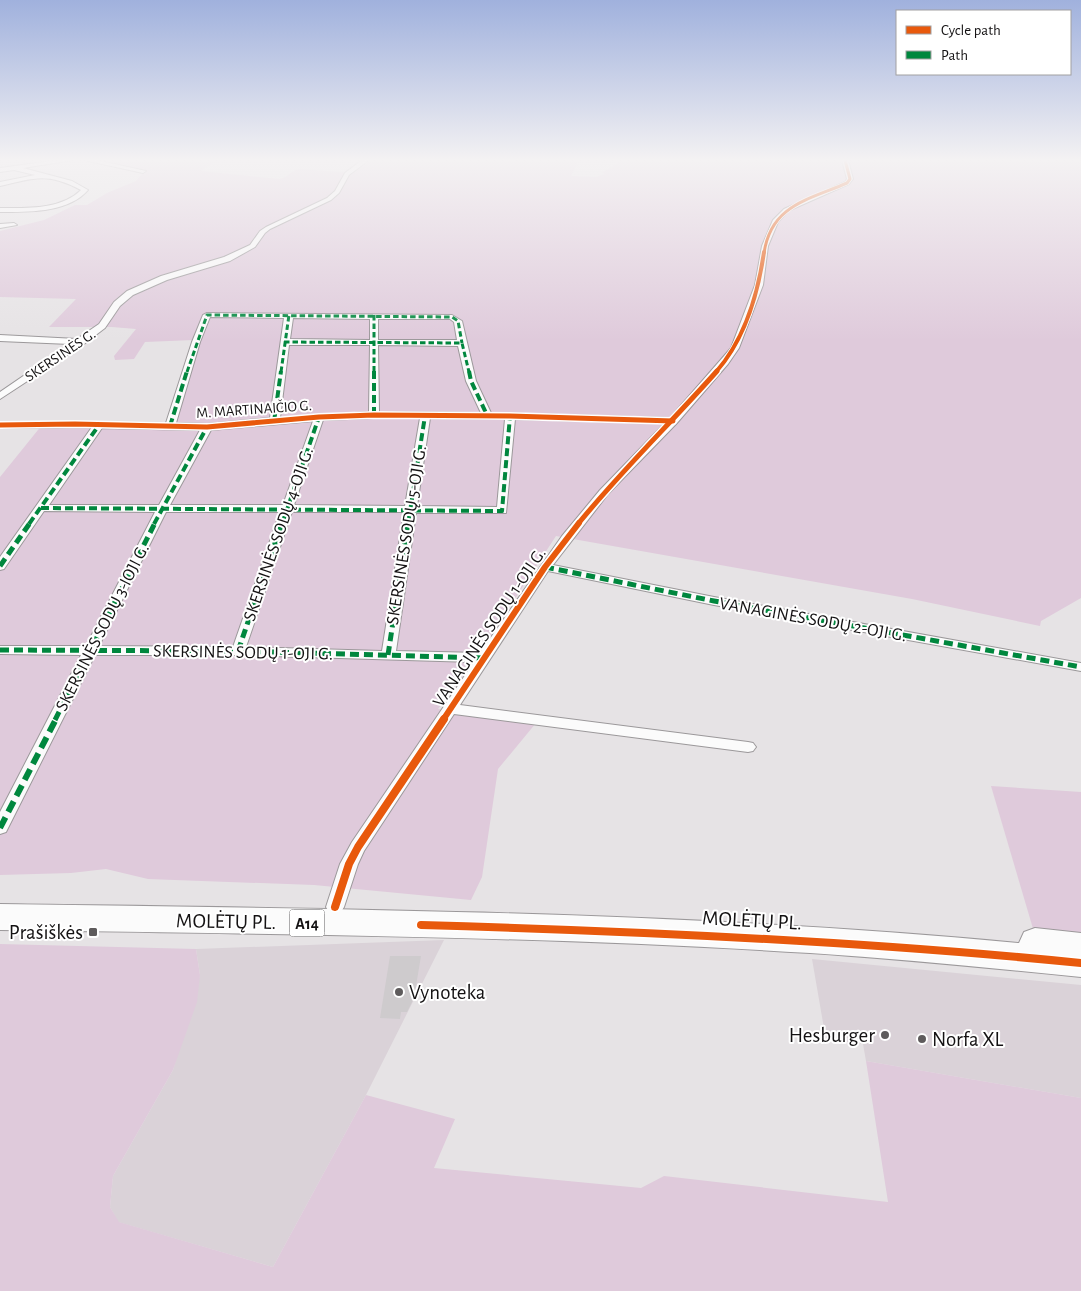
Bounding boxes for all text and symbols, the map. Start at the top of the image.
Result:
legend [896,10,1071,75]
text: Cycle path [941,23,1001,38]
text: Path [941,48,968,63]
street label: SKERSINĖS G. [21,325,98,384]
street label: M. MARTINAIČIO G. [196,397,312,421]
street label: SKERSINĖS SODŲ 4-OJI G. [239,444,317,624]
street label: SKERSINĖS SODŲ 5-OJI G. [382,444,430,626]
street label: SKERSINĖS SODŲ 3-IOJI G. [51,540,153,714]
street label: VANAGINĖS SODŲ 1-OJI G. [428,544,550,710]
street label: VANAGINĖS SODŲ 2-OJI G. [718,593,908,645]
street label: SKERSINĖS SODŲ 1-OJI G. [153,640,333,664]
street label: MOLĖTŲ PL. [701,906,803,934]
street label: MOLĖTŲ PL. [176,909,276,933]
road number: A14 [290,910,324,936]
place label: Prašiškės [9,922,83,943]
marker: Prašiškės [87,926,99,938]
place label: Vynoteka [409,982,486,1003]
marker: Vynoteka [393,986,405,998]
place label: Hesburger [789,1025,875,1046]
marker: Hesburger [879,1029,891,1041]
place label: Norfa XL [932,1029,1004,1050]
marker: Norfa XL [916,1033,928,1045]

